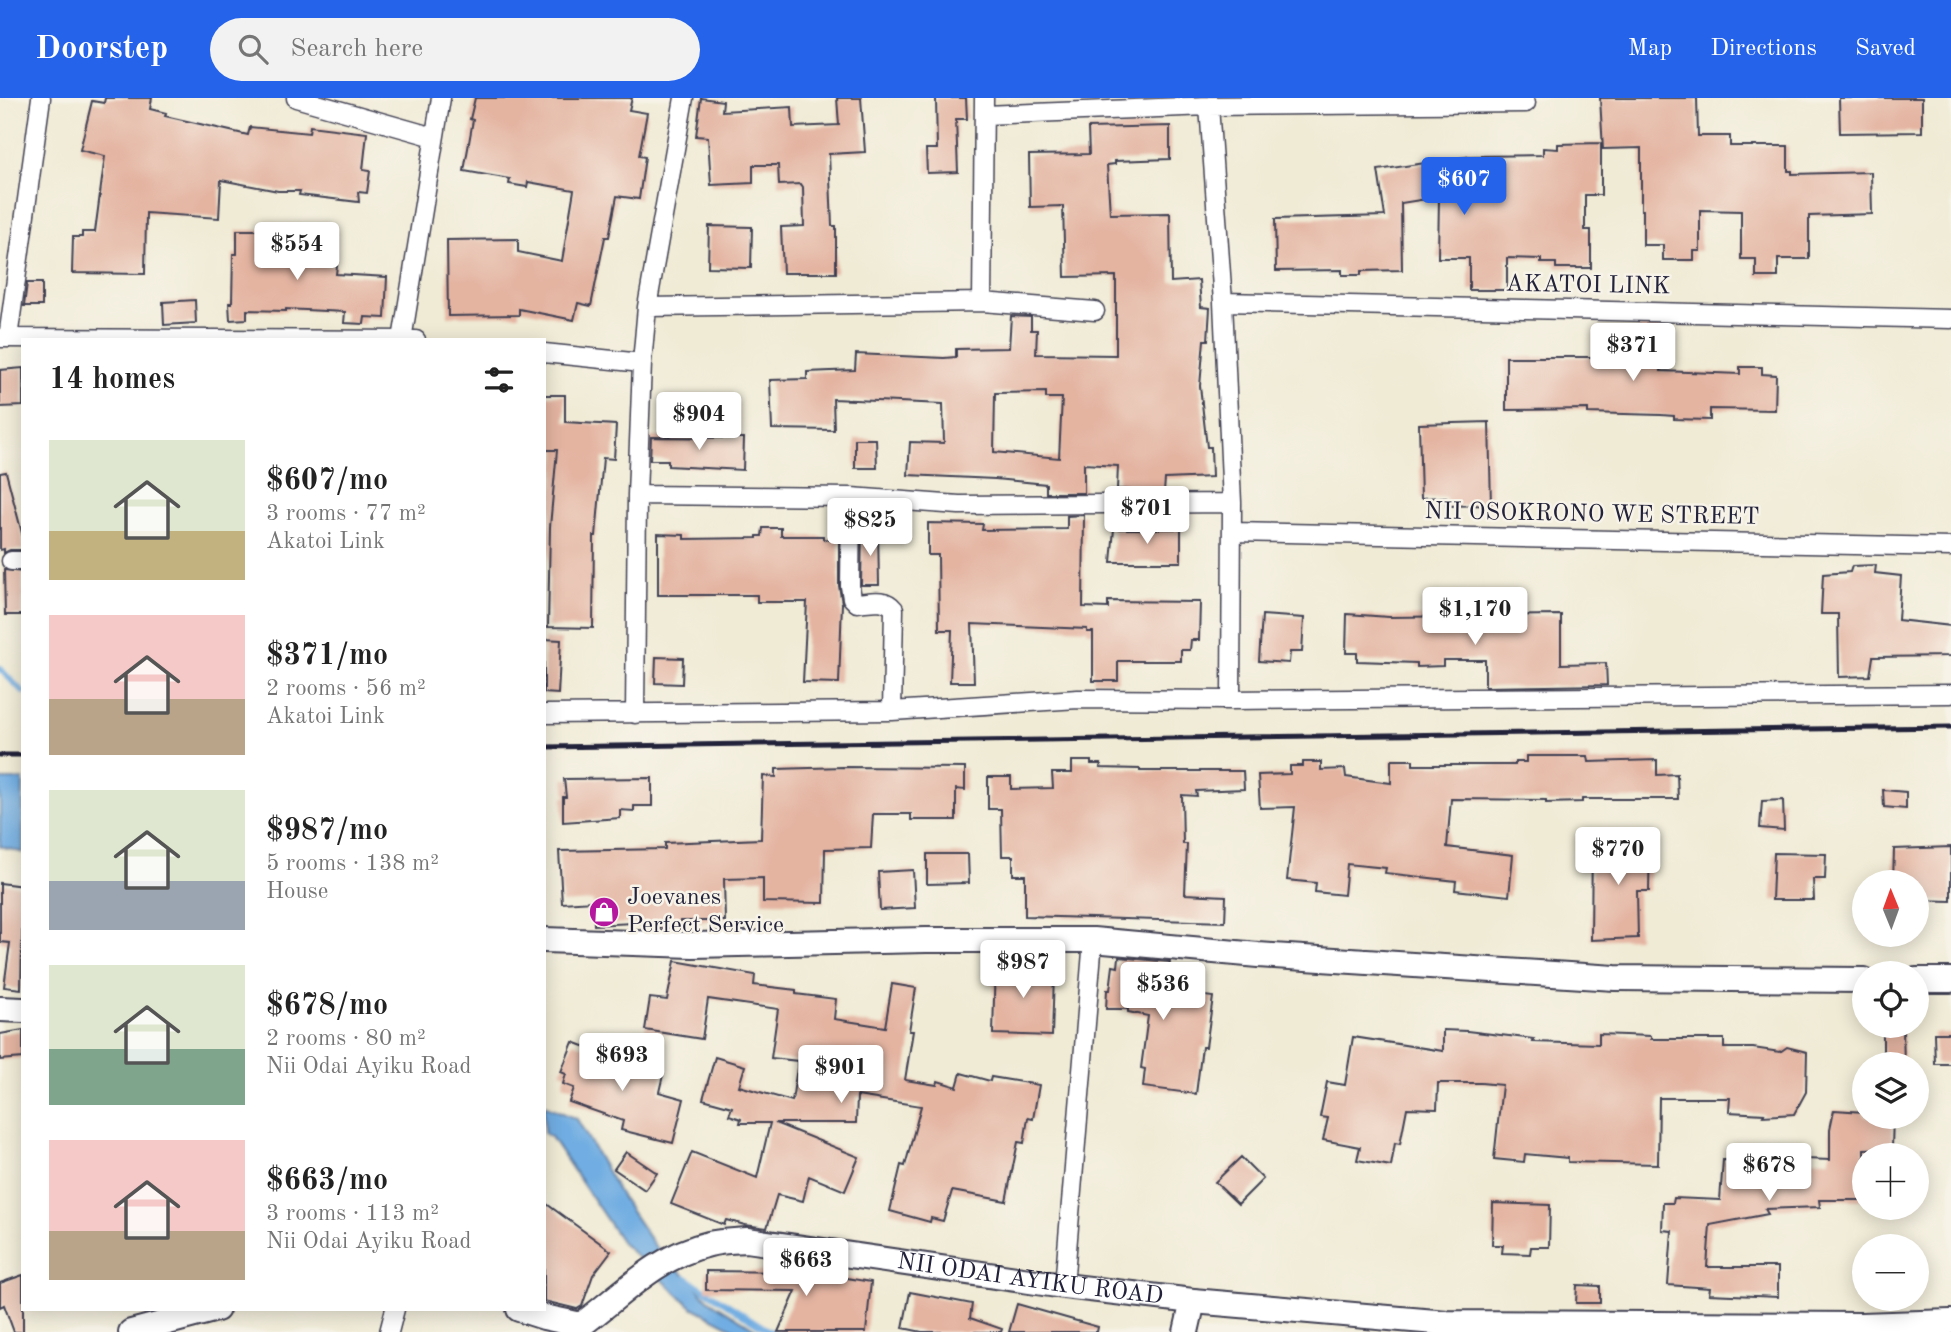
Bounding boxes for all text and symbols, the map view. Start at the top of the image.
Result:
search box [210,18,700,81]
icon: search [234,30,272,68]
text: Doorstep [35,33,168,66]
text: Search here [290,36,423,62]
text: Map [1628,37,1672,61]
text: Directions [1710,37,1817,61]
text: Saved [1855,37,1916,61]
pin: $607 [1423,158,1505,217]
text: $607 [1437,168,1491,191]
pin: $554 [256,222,338,282]
text: $554 [270,233,324,256]
street label: AKATOI LINK [1505,273,1671,299]
pin: $371 [1592,324,1674,383]
text: $371 [1606,334,1660,357]
icon: filters [480,361,518,399]
text: 14 homes [49,365,175,395]
pin: $904 [658,392,740,452]
text: $904 [672,403,726,426]
text: $607/mo [266,466,388,496]
icon: home [105,468,189,552]
pin: $701 [1106,486,1188,546]
text: $701 [1120,497,1174,520]
pin: $825 [829,498,911,558]
street label: NII OSOKRONO WE STREET [1424,500,1760,530]
text: 3 rooms · 77 m² [266,502,426,525]
text: $825 [843,509,897,532]
text: Akatoi Link [266,530,385,553]
pin: $1,170 [1418,588,1532,647]
text: $1,170 [1438,598,1512,621]
text: $371/mo [266,641,388,671]
icon: home [105,643,189,727]
text: 2 rooms · 56 m² [266,677,426,700]
text: Akatoi Link [266,705,385,728]
text: $987/mo [266,816,388,846]
icon: home [105,818,189,902]
pin: $770 [1577,828,1659,887]
text: $770 [1591,838,1645,861]
text: 5 rooms · 138 m² [266,852,439,875]
north arrow [1852,870,1928,947]
map controls [1852,870,1929,1311]
text: House [266,880,328,903]
place label: Joevanes Perfect Service [627,886,784,938]
shop icon: Joevanes Perfect Service [587,895,621,929]
pin: $987 [982,940,1064,1000]
text: $987 [996,951,1050,974]
button: locate [1852,961,1929,1038]
pin: $536 [1122,962,1204,1022]
text: $536 [1136,973,1190,996]
text: $678/mo [266,991,388,1021]
icon: home [105,993,189,1077]
text: 2 rooms · 80 m² [266,1027,426,1050]
pin: $693 [581,1034,663,1093]
text: $693 [595,1044,649,1067]
pin: $901 [800,1046,882,1105]
button: layers [1852,1052,1929,1129]
text: Nii Odai Ayiku Road [266,1055,472,1078]
text: $901 [814,1056,868,1079]
button: + [1852,1143,1929,1220]
pin: $678 [1728,1144,1810,1203]
text: $678 [1742,1154,1796,1177]
text: $663/mo [266,1166,388,1196]
icon: home [105,1168,189,1252]
text: 3 rooms · 113 m² [266,1202,439,1225]
text: Nii Odai Ayiku Road [266,1230,472,1253]
button: − [1852,1234,1929,1311]
pin: $663 [765,1238,847,1298]
text: $663 [779,1249,833,1272]
street label: NII ODAI AYIKU ROAD [895,1250,1164,1309]

